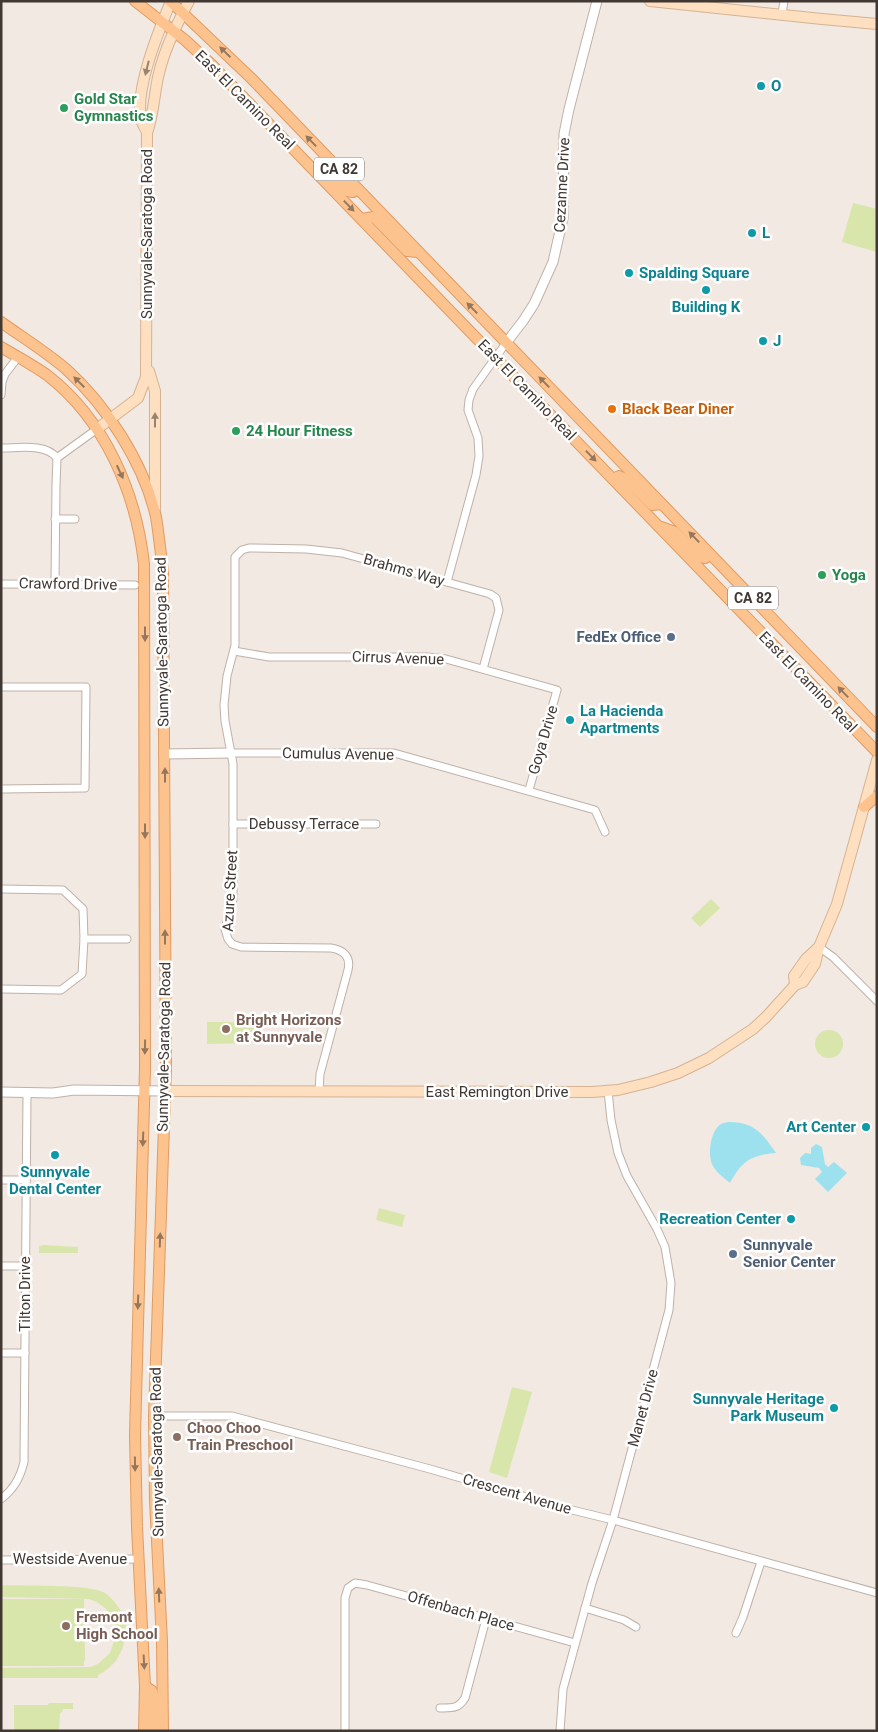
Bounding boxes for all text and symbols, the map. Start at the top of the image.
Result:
one-way arrow [220,46,232,58]
street label: East El Camino Real [192,47,298,153]
one-way arrow [143,61,151,76]
place label: O [771,77,781,95]
marker: O [755,80,767,92]
place label: Gold Star Gymnastics [74,90,154,125]
marker: Gold Star Gymnastics [58,102,70,114]
one-way arrow [306,135,318,147]
street label: Cezanne Drive [551,137,573,233]
street label: Sunnyvale-Saratoga Road [138,149,156,319]
road number: CA 82 [314,157,364,180]
one-way arrow [342,199,354,211]
place label: L [762,224,770,242]
marker: L [746,227,758,239]
place label: Spalding Square [639,264,749,282]
marker: Spalding Square [623,267,635,279]
marker: Building K [700,284,712,296]
place label: Building K [672,298,741,316]
one-way arrow [466,302,478,314]
place label: J [773,332,781,350]
marker: J [757,335,769,347]
street label: East El Camino Real [474,336,580,444]
one-way arrow [73,376,85,388]
one-way arrow [538,376,550,388]
place label: Black Bear Diner [622,400,734,418]
marker: Black Bear Diner [606,403,618,415]
one-way arrow [151,412,159,428]
place label: 24 Hour Fitness [246,422,353,440]
marker: 24 Hour Fitness [230,425,242,437]
one-way arrow [584,450,596,462]
one-way arrow [116,465,124,479]
one-way arrow [688,531,700,543]
street label: Brahms Way [361,550,447,590]
street label: Sunnyvale-Saratoga Road [152,557,172,727]
place label: Yoga [832,566,866,584]
marker: Yoga [816,569,828,581]
street label: Crawford Drive [19,574,117,594]
road number: CA 82 [728,586,778,610]
one-way arrow [141,626,149,642]
place label: FedEx Office [576,628,661,646]
street label: East El Camino Real [755,628,861,736]
marker: FedEx Office [665,631,677,643]
street label: Cirrus Avenue [352,647,445,669]
one-way arrow [837,686,849,698]
place label: La Hacienda Apartments [580,702,663,737]
street label: Goya Drive [525,703,561,777]
marker: La Hacienda Apartments [564,714,576,726]
street label: Cumulus Avenue [282,744,394,764]
one-way arrow [161,767,169,783]
street label: Debussy Terrace [249,815,359,833]
one-way arrow [141,824,149,840]
street label: Azure Street [219,850,241,932]
one-way arrow [161,929,169,945]
street label: Sunnyvale-Saratoga Road [154,962,174,1132]
place label: Bright Horizons at Sunnyvale [236,1011,342,1046]
marker: Bright Horizons at Sunnyvale [220,1023,232,1035]
one-way arrow [141,1039,149,1055]
street label: East Remington Drive [426,1083,568,1101]
place label: Art Center [786,1118,857,1136]
marker: Art Center [860,1121,872,1133]
one-way arrow [138,1132,146,1148]
marker: Sunnyvale Dental Center [49,1149,61,1161]
place label: Sunnyvale Dental Center [9,1163,102,1198]
place label: Recreation Center [659,1210,781,1228]
marker: Recreation Center [785,1213,797,1225]
one-way arrow [156,1232,164,1248]
place label: Sunnyvale Senior Center [743,1236,836,1271]
marker: Sunnyvale Senior Center [727,1248,739,1260]
street label: Tilton Drive [16,1256,34,1332]
one-way arrow [134,1294,142,1310]
street label: Sunnyvale-Saratoga Road [147,1367,167,1537]
street label: Manet Drive [624,1367,662,1449]
place label: Sunnyvale Heritage Park Museum [693,1390,824,1425]
marker: Sunnyvale Heritage Park Museum [828,1402,840,1414]
place label: Choo Choo Train Preschool [187,1419,293,1454]
marker: Choo Choo Train Preschool [171,1431,183,1443]
one-way arrow [131,1457,139,1473]
street label: Crescent Avenue [461,1470,573,1518]
street label: Westside Avenue [13,1550,127,1568]
one-way arrow [155,1586,163,1602]
street label: Offenbach Place [405,1587,517,1635]
place label: Fremont High School [76,1608,158,1643]
marker: Fremont High School [60,1620,72,1632]
one-way arrow [140,1654,148,1670]

